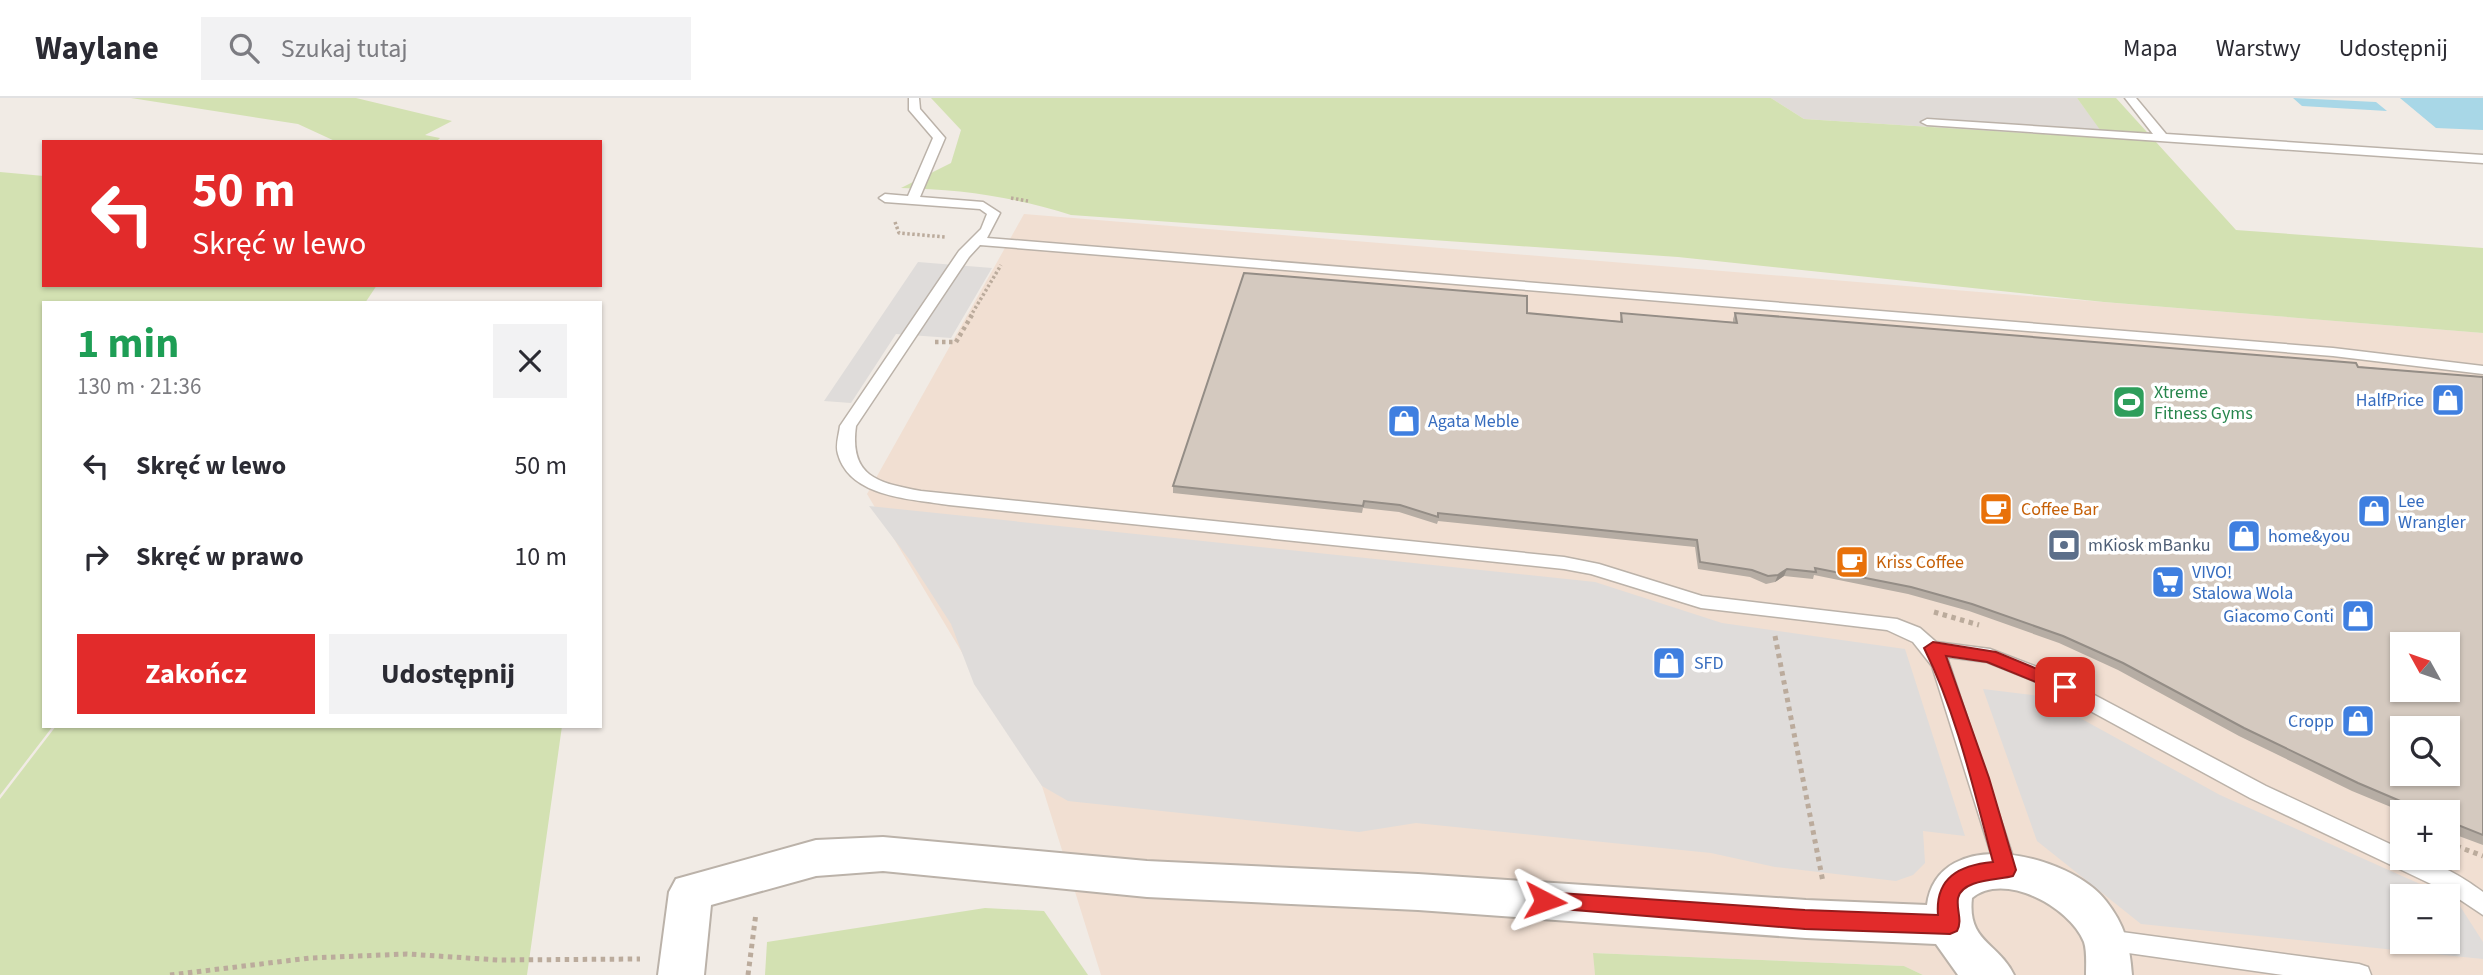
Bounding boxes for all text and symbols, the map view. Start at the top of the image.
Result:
search box [201,17,691,80]
text: Waylane [35,25,159,72]
icon: search [225,29,263,67]
text: Szukaj tutaj [281,30,408,67]
text: Mapa [2123,31,2178,66]
text: Warstwy [2216,31,2301,66]
text: Udostępnij [2339,31,2448,66]
text: 50 m [192,156,296,226]
icon: left [77,168,168,259]
text: Skręć w lewo [192,221,366,267]
text: 1 min [77,314,179,374]
button: close [493,324,567,398]
text: 130 m · 21:36 [77,370,201,403]
place label: Xtreme Fitness Gyms [2154,380,2253,426]
shop icon: HalfPrice [2429,381,2467,419]
sports icon: Xtreme Fitness Gyms [2110,383,2148,421]
place label: HalfPrice [2356,388,2424,413]
shop icon: Agata Meble [1385,402,1423,440]
place label: Agata Meble [1428,409,1519,434]
icon: left [77,447,115,485]
text: Skręć w lewo [136,447,286,484]
text: 50 m [514,447,567,484]
place label: Lee Wrangler [2398,489,2466,535]
cafe icon: Coffee Bar [1977,490,2015,528]
shop icon: Lee Wrangler [2355,492,2393,530]
place label: Coffee Bar [2021,497,2099,522]
shop icon: home&you [2225,517,2263,555]
place label: home&you [2268,524,2350,549]
bank icon: mKiosk mBanku [2045,526,2083,564]
place label: mKiosk mBanku [2088,533,2210,558]
icon: right [77,538,115,576]
text: Skręć w prawo [136,538,304,575]
text: 10 m [514,538,567,575]
cafe icon: Kriss Coffee [1833,543,1871,581]
place label: Kriss Coffee [1876,550,1964,575]
place label: VIVO! Stalowa Wola [2192,560,2293,606]
supermarket icon: VIVO! Stalowa Wola [2149,563,2187,601]
shop icon: Giacomo Conti [2339,597,2377,635]
place label: Giacomo Conti [2223,604,2334,629]
north arrow [2390,632,2460,702]
map controls [2390,632,2460,954]
button: Zakończ [77,634,315,714]
button: Udostępnij [329,634,567,714]
shop icon: SFD [1650,644,1688,682]
place label: SFD [1694,651,1724,676]
pin [2035,657,2095,717]
icon: arrive [2046,668,2084,706]
shop icon: Cropp [2339,702,2377,740]
place label: Cropp [2288,709,2334,734]
button: search [2390,716,2460,786]
button: + [2390,800,2460,870]
position arrow [1508,864,1582,938]
button: − [2390,884,2460,954]

